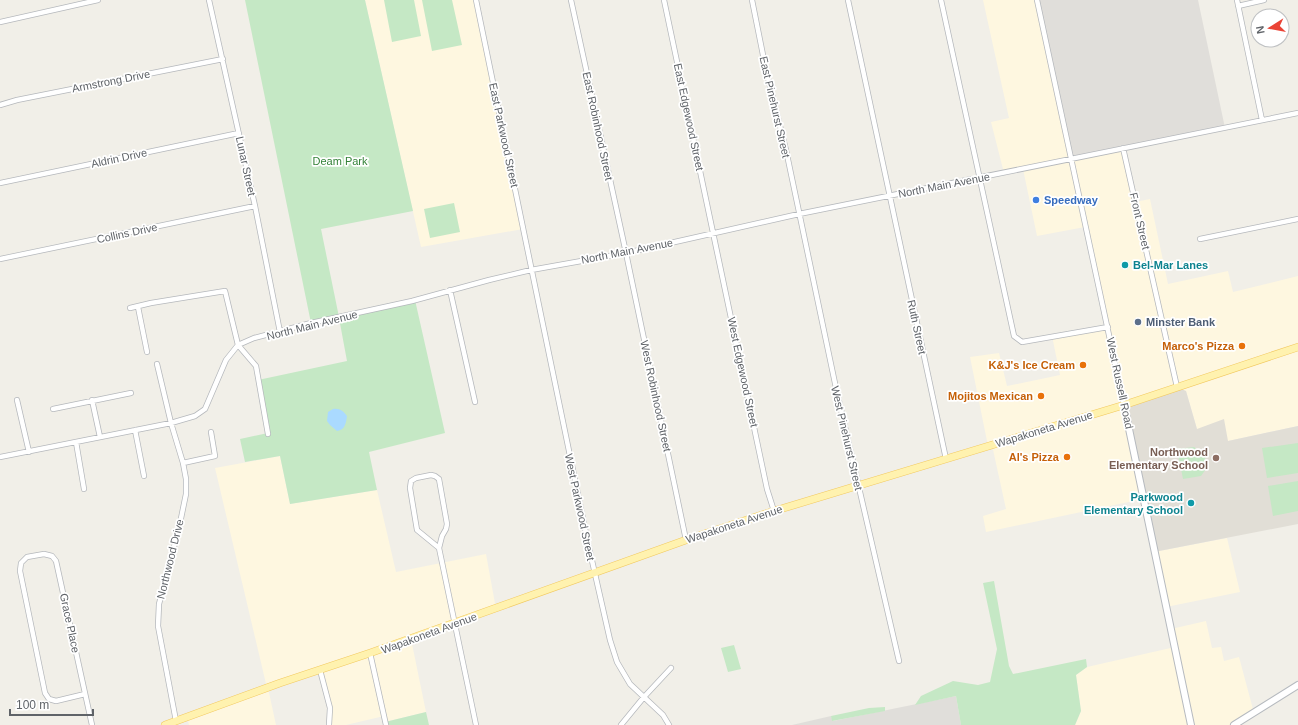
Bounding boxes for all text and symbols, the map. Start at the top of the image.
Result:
north arrow [1250,8,1290,48]
text: N [1254,25,1267,35]
street label: East Pinehurst Street [757,55,793,159]
street label: East Edgewood Street [672,62,706,172]
street label: Armstrong Drive [71,68,151,94]
street label: East Robinhood Street [581,71,615,181]
street label: East Parkwood Street [487,82,521,188]
street label: Lunar Street [234,135,258,197]
street label: Aldrin Drive [90,146,148,170]
park label: Deam Park [312,155,368,167]
street label: North Main Avenue [897,170,991,200]
street label: Front Street [1128,191,1152,251]
place label: Speedway [1044,194,1099,206]
marker: Speedway [1031,195,1041,205]
street label: Collins Drive [96,221,158,245]
street label: North Main Avenue [580,236,674,266]
place label: Bel-Mar Lanes [1133,259,1208,271]
marker: Bel-Mar Lanes [1120,260,1130,270]
street label: Ruth Street [905,299,929,355]
street label: North Main Avenue [265,308,359,342]
street label: West Edgewood Street [725,316,761,428]
place label: Minster Bank [1146,316,1216,328]
marker: Minster Bank [1133,317,1143,327]
street label: West Russell Road [1104,336,1136,430]
street label: West Robinhood Street [638,339,674,453]
place label: Marco's Pizza [1162,340,1235,352]
marker: Marco's Pizza [1237,341,1247,351]
place label: K&J's Ice Cream [989,359,1075,371]
marker: K&J's Ice Cream [1078,360,1088,370]
street label: West Pinehurst Street [829,385,865,491]
place label: Mojitos Mexican [948,390,1033,402]
marker: Mojitos Mexican [1036,391,1046,401]
street label: Wapakoneta Avenue [994,409,1094,449]
place label: Northwood Elementary School [1109,446,1208,471]
place label: Al's Pizza [1009,451,1060,463]
street label: West Parkwood Street [563,452,597,562]
marker: Al's Pizza [1062,452,1072,462]
marker: Northwood Elementary School [1211,453,1221,463]
place label: Parkwood Elementary School [1084,491,1183,516]
marker: Parkwood Elementary School [1186,498,1196,508]
street label: Wapakoneta Avenue [684,503,784,545]
street label: Northwood Drive [154,518,186,600]
street label: Grace Place [58,592,82,654]
street label: Wapakoneta Avenue [380,610,478,656]
scale bar [10,691,93,717]
text: 100 m [16,698,49,712]

